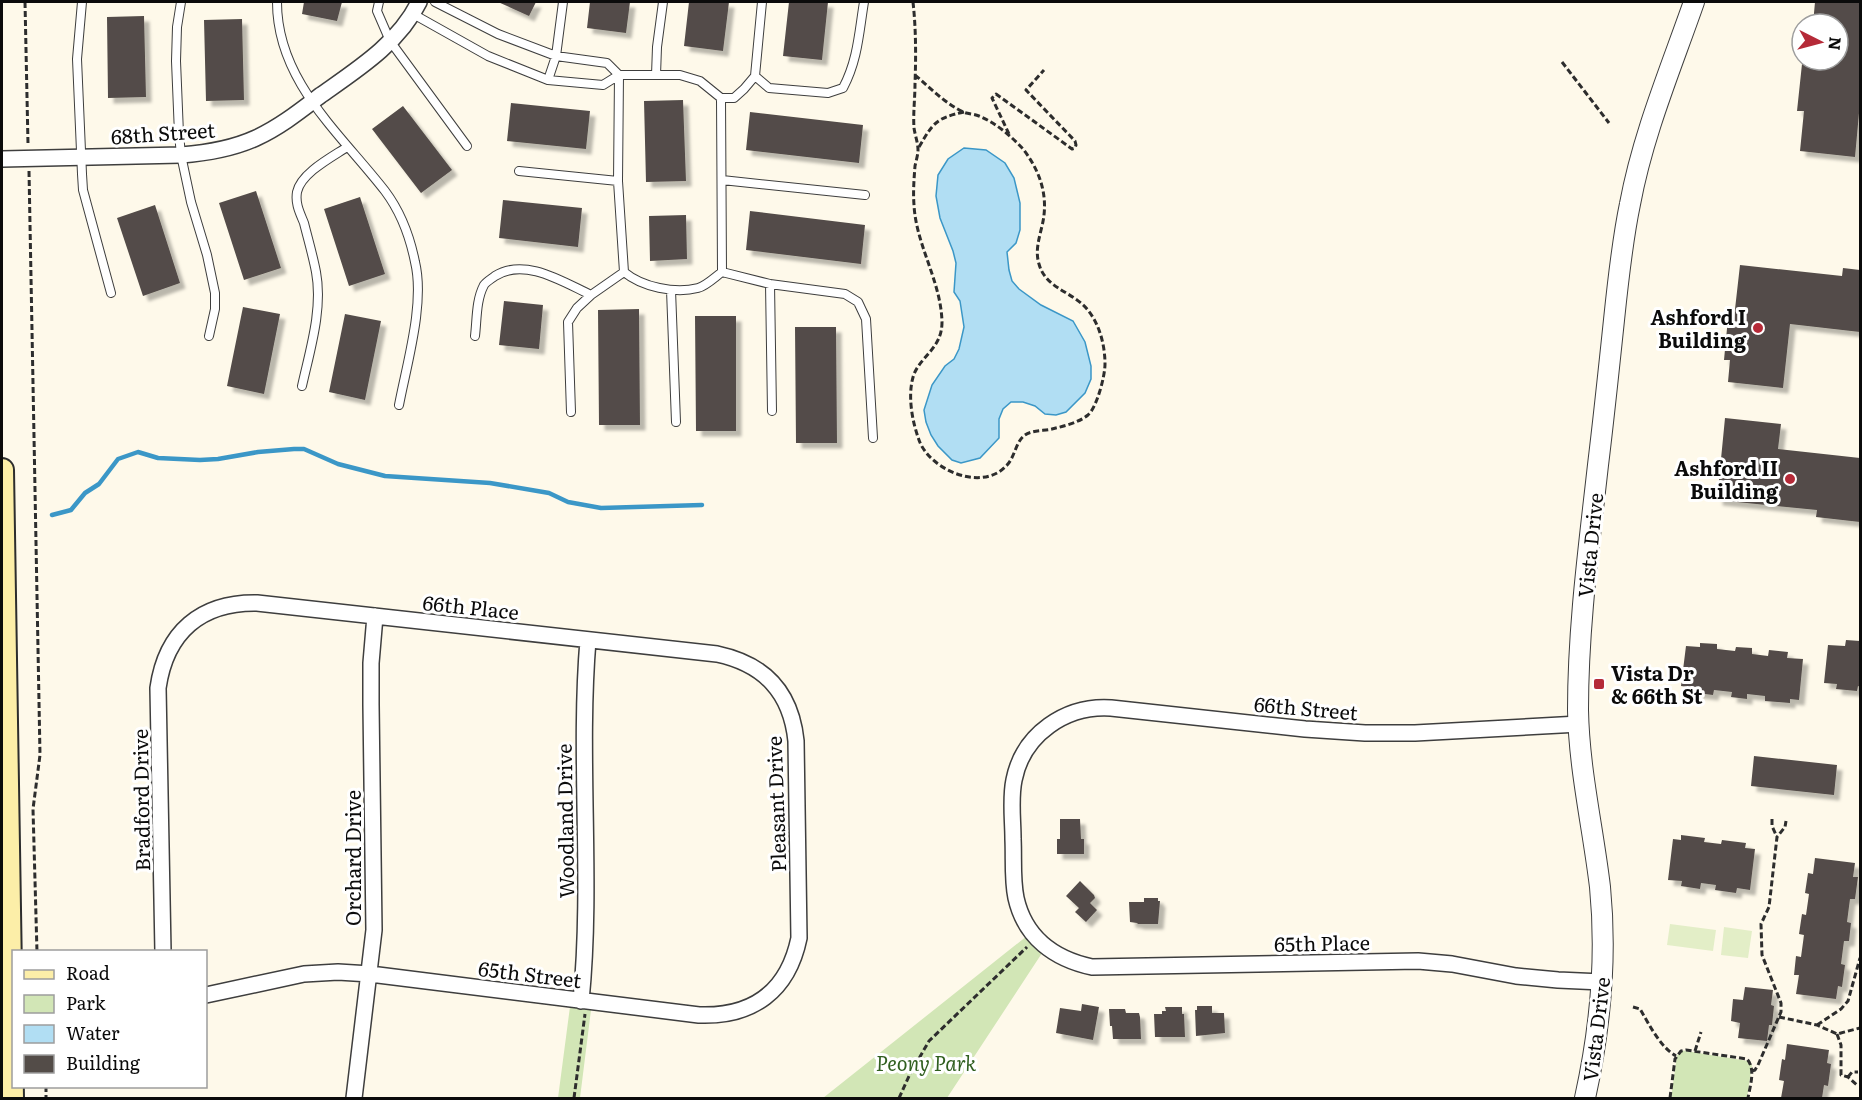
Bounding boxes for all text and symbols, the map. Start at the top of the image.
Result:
north arrow [1790,12,1850,72]
text: N [1823,36,1849,52]
street label: 68th Street [110,113,216,151]
place label: Ashford I Building [1650,301,1747,354]
marker: Ashford I Building [1751,321,1765,335]
place label: Ashford II Building [1674,452,1779,505]
marker: Ashford II Building [1783,472,1797,486]
street label: Vista Drive [1569,491,1609,599]
street label: 66th Place [421,586,521,626]
place label: Vista Dr & 66th St [1611,657,1703,710]
marker: Vista Dr & 66th St [1592,677,1606,691]
street label: 66th Street [1253,688,1359,726]
street label: Bradford Drive [124,728,156,872]
street label: Pleasant Drive [758,735,792,873]
street label: Woodland Drive [548,743,580,899]
street label: Orchard Drive [337,790,367,926]
street label: 65th Place [1274,926,1370,958]
legend [12,950,207,1088]
street label: 65th Street [477,952,583,994]
text: Road [66,959,110,986]
street label: Vista Drive [1574,975,1616,1083]
text: Park [66,989,107,1016]
text: Water [66,1019,120,1046]
park label: Peony Park [876,1047,976,1077]
text: Building [66,1049,141,1076]

